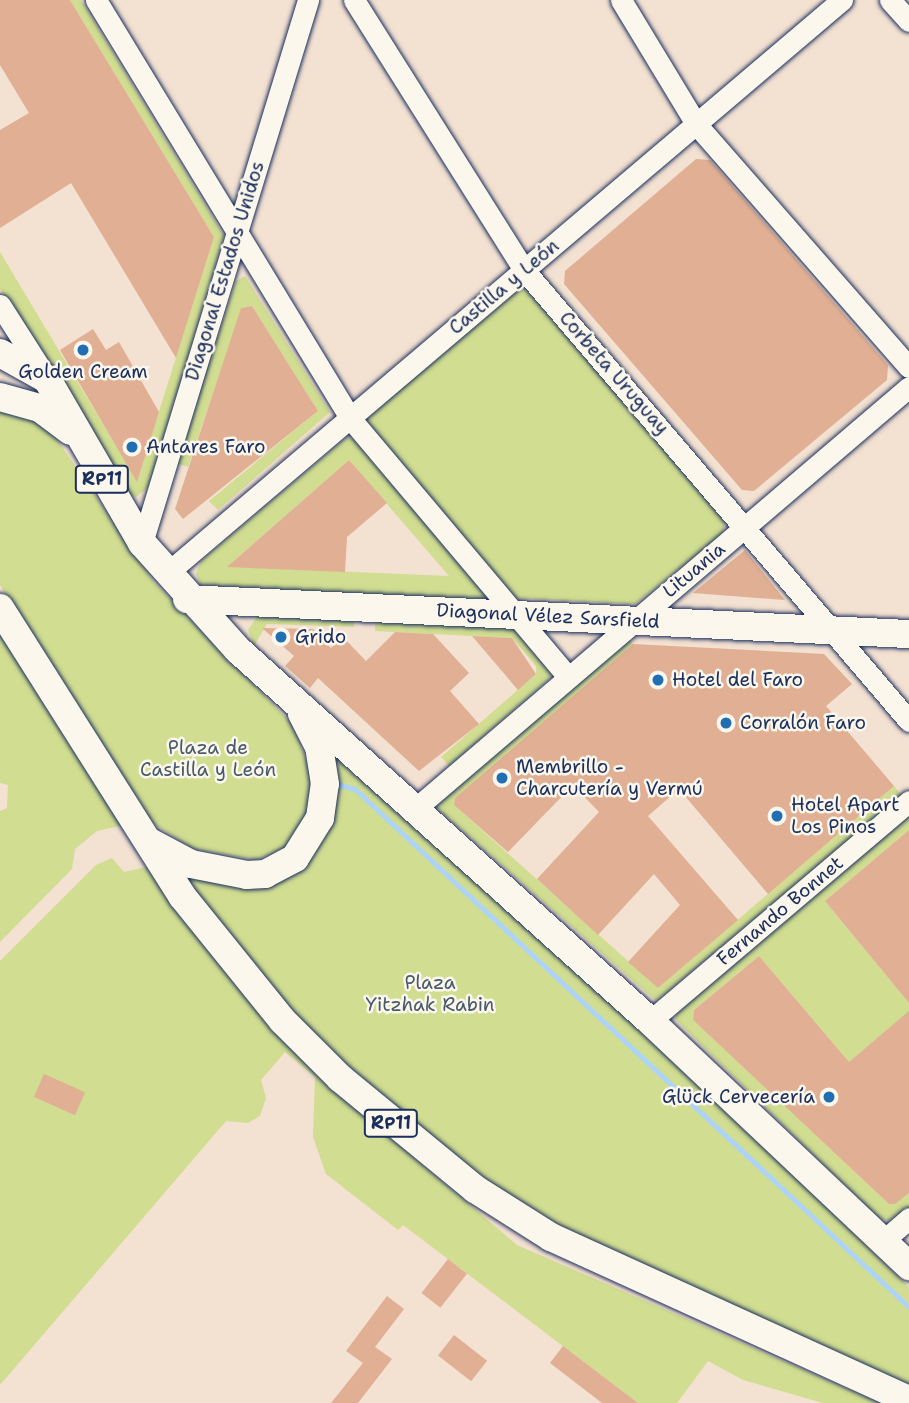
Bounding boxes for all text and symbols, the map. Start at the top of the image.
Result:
street label: Diagonal Estados Unidos [181,158,269,384]
street label: Castilla y León [445,235,563,339]
street label: Corbeta Uruguay [554,307,674,439]
marker: Golden Cream [75,342,91,358]
place label: Golden Cream [18,361,148,383]
place label: Antares Faro [146,436,265,458]
marker: Antares Faro [124,439,140,455]
road number: RP11 [74,464,130,494]
street label: Lituania [658,537,730,603]
street label: Diagonal Vélez Sarsfield [436,599,660,633]
place label: Grido [295,626,346,648]
marker: Grido [273,629,289,645]
place label: Hotel del Faro [672,669,803,691]
marker: Hotel del Faro [650,672,666,688]
place label: Corralón Faro [740,712,866,734]
marker: Corralón Faro [718,715,734,731]
park label: Plaza de Castilla y León [140,737,276,781]
place label: Membrillo - Charcutería y Vermú [516,756,703,800]
marker: Membrillo - Charcutería y Vermú [494,770,510,786]
place label: Hotel Apart Los Pinos [791,794,899,838]
marker: Hotel Apart Los Pinos [769,808,785,824]
street label: Fernando Bonnet [712,852,848,970]
park label: Plaza Yitzhak Rabin [366,972,494,1016]
place label: Glück Cervecería [662,1086,815,1108]
marker: Glück Cervecería [821,1089,837,1105]
road number: RP11 [363,1108,419,1138]

